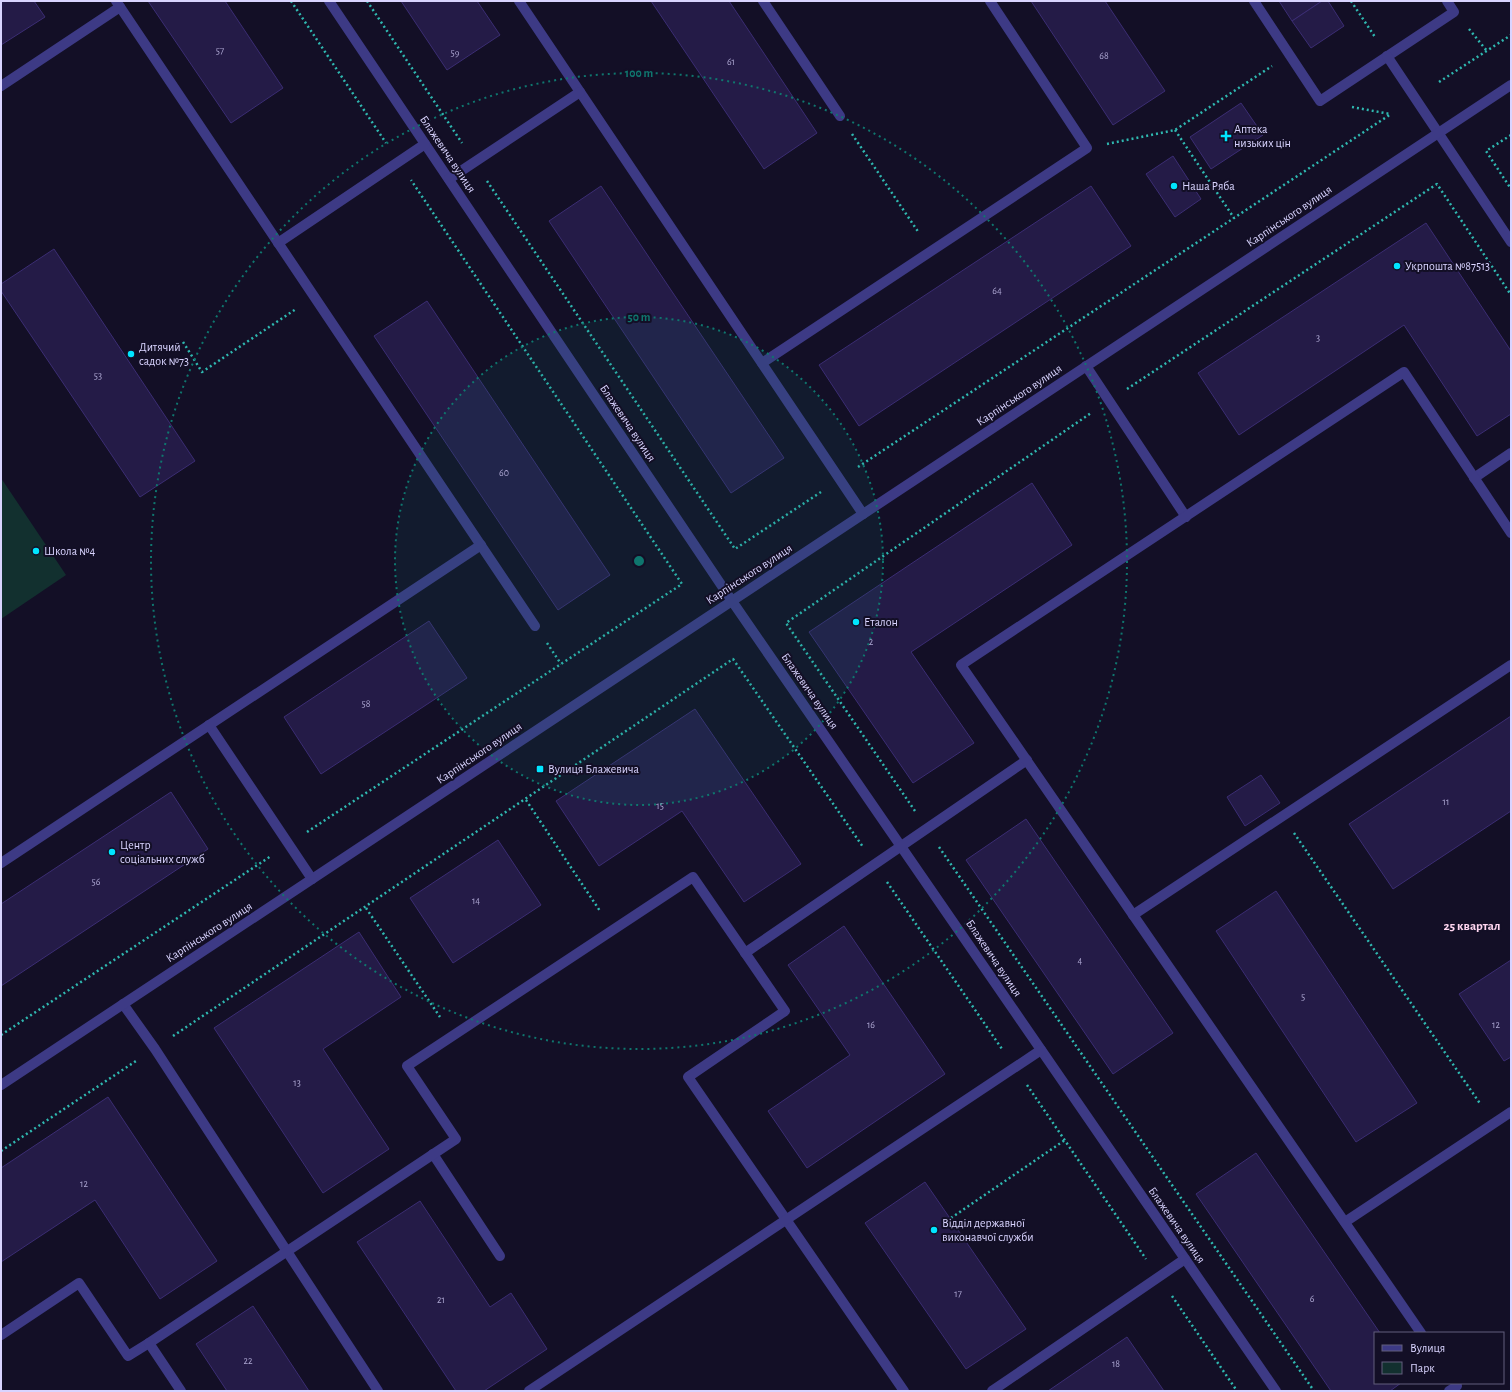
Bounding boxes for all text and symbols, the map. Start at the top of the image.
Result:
house number: 57 [216,46,224,56]
house number: 59 [451,48,460,58]
house number: 68 [1099,51,1109,61]
house number: 61 [727,57,735,67]
text: 100 m [625,67,653,79]
street label: Блажевича вулиця [417,113,478,195]
place label: Аптека низьких цін [1234,123,1291,149]
marker: Аптека низьких цін [1221,131,1231,141]
place label: Наша Ряба [1182,180,1235,192]
marker: Наша Ряба [1169,181,1179,191]
street label: Карпінського вулиця [1244,183,1334,250]
place label: Укрпошта №87513 [1405,260,1490,272]
marker: Укрпошта №87513 [1392,261,1402,271]
house number: 64 [992,286,1002,296]
text: 50 m [628,311,651,323]
house number: 3 [1316,333,1320,343]
place label: Дитячий садок №73 [139,341,189,367]
marker: Дитячий садок №73 [126,349,136,359]
street label: Карпінського вулиця [974,362,1064,429]
house number: 53 [94,371,102,381]
street label: Блажевича вулиця [597,382,658,464]
house number: 60 [499,468,509,478]
street label: Карпінського вулиця [704,542,795,607]
place label: Школа №4 [44,545,96,557]
marker: Школа №4 [31,546,41,556]
centre of rings [632,554,646,568]
place label: Еталон [864,616,898,628]
marker: Еталон [851,617,861,627]
house number: 2 [869,637,874,647]
street label: Блажевича вулиця [778,651,841,732]
house number: 58 [362,699,371,709]
street label: Карпінського вулиця [434,720,524,787]
place label: Вулиця Блажевича [548,763,640,776]
marker: Вулиця Блажевича [535,764,545,774]
house number: 11 [1443,797,1449,807]
house number: 15 [656,801,664,811]
place label: Центр соціальних служб [120,839,205,866]
marker: Центр соціальних служб [107,847,117,857]
house number: 56 [92,877,101,887]
house number: 14 [472,896,480,906]
street label: Карпінського вулиця [164,900,255,965]
street label: Блажевича вулиця [963,917,1024,999]
district label: 25 квартал [1443,920,1501,933]
house number: 4 [1078,956,1083,966]
house number: 5 [1301,992,1305,1002]
house number: 16 [867,1020,875,1030]
house number: 12 [1492,1020,1500,1030]
house number: 13 [293,1078,301,1088]
house number: 12 [80,1179,88,1189]
street label: Блажевича вулиця [1145,1185,1208,1266]
place label: Відділ державної виконавчої служби [942,1217,1034,1244]
marker: Відділ державної виконавчої служби [929,1225,939,1235]
house number: 17 [954,1289,962,1299]
house number: 6 [1310,1294,1315,1304]
house number: 21 [437,1295,445,1305]
legend [1374,1332,1504,1384]
text: Вулиця [1410,1342,1445,1355]
house number: 22 [243,1356,253,1366]
house number: 18 [1112,1359,1120,1369]
text: Парк [1410,1362,1435,1374]

